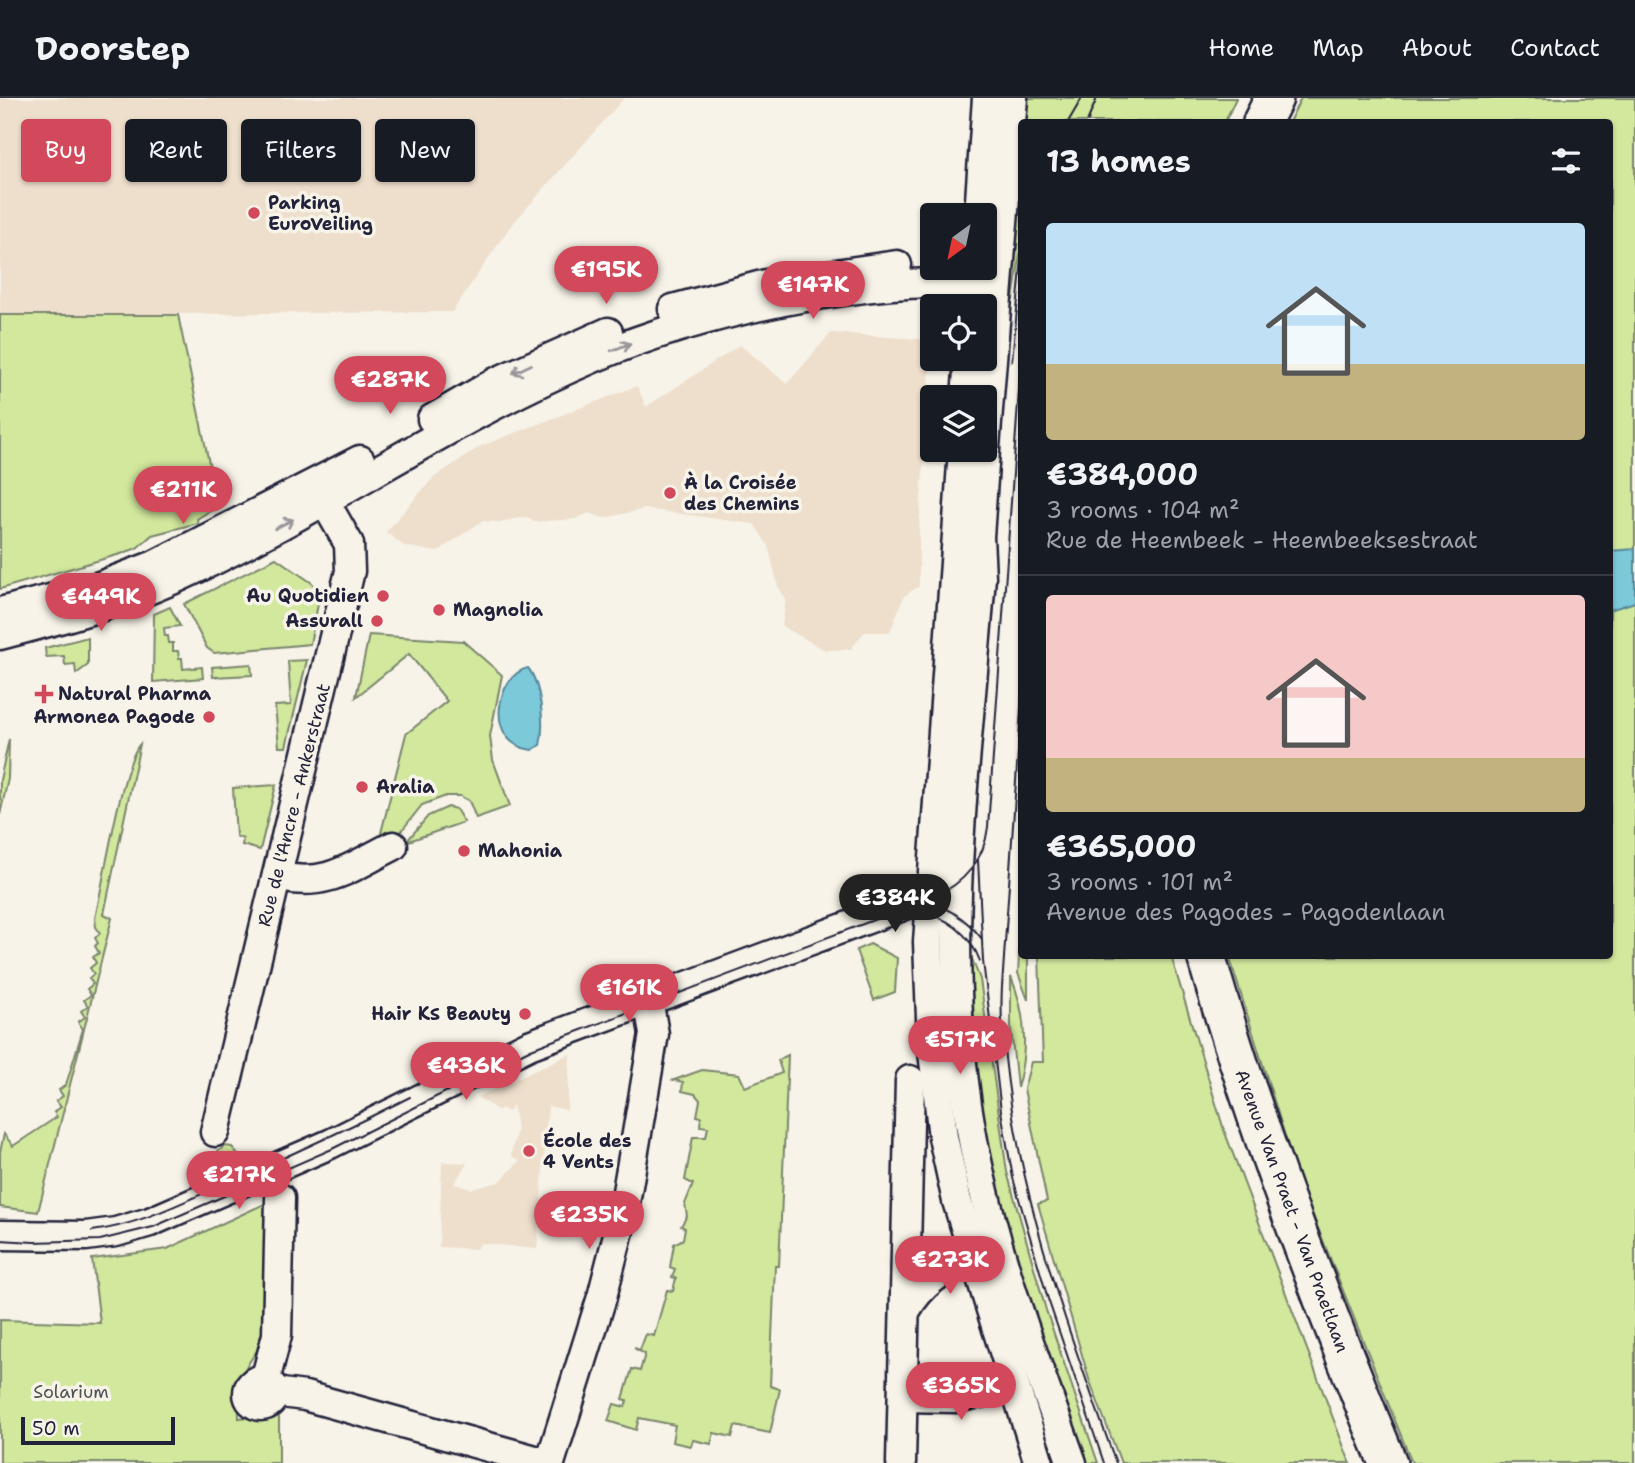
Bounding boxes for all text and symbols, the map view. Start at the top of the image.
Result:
text: Doorstep [35,26,190,71]
text: Home [1208,32,1274,64]
text: Map [1312,32,1364,64]
text: About [1402,32,1472,64]
text: Contact [1510,32,1600,64]
chip: Buy [21,119,111,182]
chip: Rent [125,119,227,182]
chip: Filters [241,119,361,182]
chip: New [375,119,475,182]
text: 13 homes [1046,141,1191,182]
icon: filters [1547,142,1585,180]
place label: Parking EuroVeiling [268,191,373,236]
north arrow [920,203,998,280]
map controls [920,203,997,462]
marker: Parking EuroVeiling [246,205,262,221]
pin: €195K [557,246,655,306]
text: €195K [570,254,642,284]
pin: €147K [764,262,862,321]
icon: home [1253,268,1379,394]
text: €147K [777,269,849,299]
button: locate [920,294,997,371]
one-way arrow [610,340,632,353]
pin: €287K [341,356,439,416]
text: €287K [350,364,430,394]
one-way arrow [512,364,533,377]
button: layers [920,385,997,462]
text: €384,000 [1046,454,1198,495]
pin: €211K [134,466,232,526]
place label: À la Croisée des Chemins [684,471,800,516]
text: €211K [149,474,217,504]
marker: À la Croisée des Chemins [662,485,678,501]
text: 3 rooms · 104 m² [1046,495,1239,525]
one-way arrow [273,516,293,530]
text: Rue de Heembeek - Heembeeksestraat [1046,525,1478,555]
pin: €449K [52,574,150,633]
text: €449K [61,581,141,611]
place label: Au Quotidien [246,584,369,608]
marker: Au Quotidien [375,588,391,604]
place label: Magnolia [453,598,544,622]
marker: Magnolia [431,602,447,618]
place label: Assurall [286,609,363,633]
marker: Assurall [369,613,385,629]
icon: home [1253,640,1379,766]
street label: Rue de l'Ancre - Ankerstraat [252,681,336,929]
place label: Natural Pharma [58,682,212,706]
marker: Natural Pharma [36,686,52,702]
place label: Armonea Pagode [33,705,195,729]
marker: Armonea Pagode [201,709,217,725]
place label: Aralia [376,775,435,799]
marker: Aralia [354,779,370,795]
text: €365,000 [1046,826,1197,867]
place label: Mahonia [478,839,563,863]
marker: Mahonia [456,843,472,859]
text: 3 rooms · 101 m² [1046,867,1233,897]
pin: €384K [846,874,944,934]
text: €384K [855,882,935,912]
text: Avenue des Pagodes - Pagodenlaan [1046,897,1445,927]
pin: €161K [580,964,678,1024]
text: €161K [596,972,662,1002]
place label: Hair KS Beauty [371,1002,511,1026]
marker: Hair KS Beauty [517,1006,533,1022]
pin: €517K [911,1016,1009,1076]
text: €517K [924,1024,996,1054]
pin: €436K [417,1042,515,1102]
text: €436K [427,1050,505,1080]
street label: Avenue Van Praet - Van Praetlaan [1229,1066,1355,1356]
place label: École des 4 Vents [543,1127,631,1174]
marker: École des 4 Vents [521,1143,537,1159]
pin: €217K [190,1152,288,1211]
text: €217K [202,1159,276,1189]
pin: €235K [540,1192,638,1251]
text: €235K [550,1199,628,1229]
pin: €273K [901,1236,999,1296]
text: €273K [911,1244,989,1274]
pin: €365K [912,1362,1010,1422]
text: €365K [922,1370,1000,1400]
park label: Solarium [33,1380,109,1404]
scale bar [21,1414,175,1446]
text: 50 m [32,1416,80,1441]

